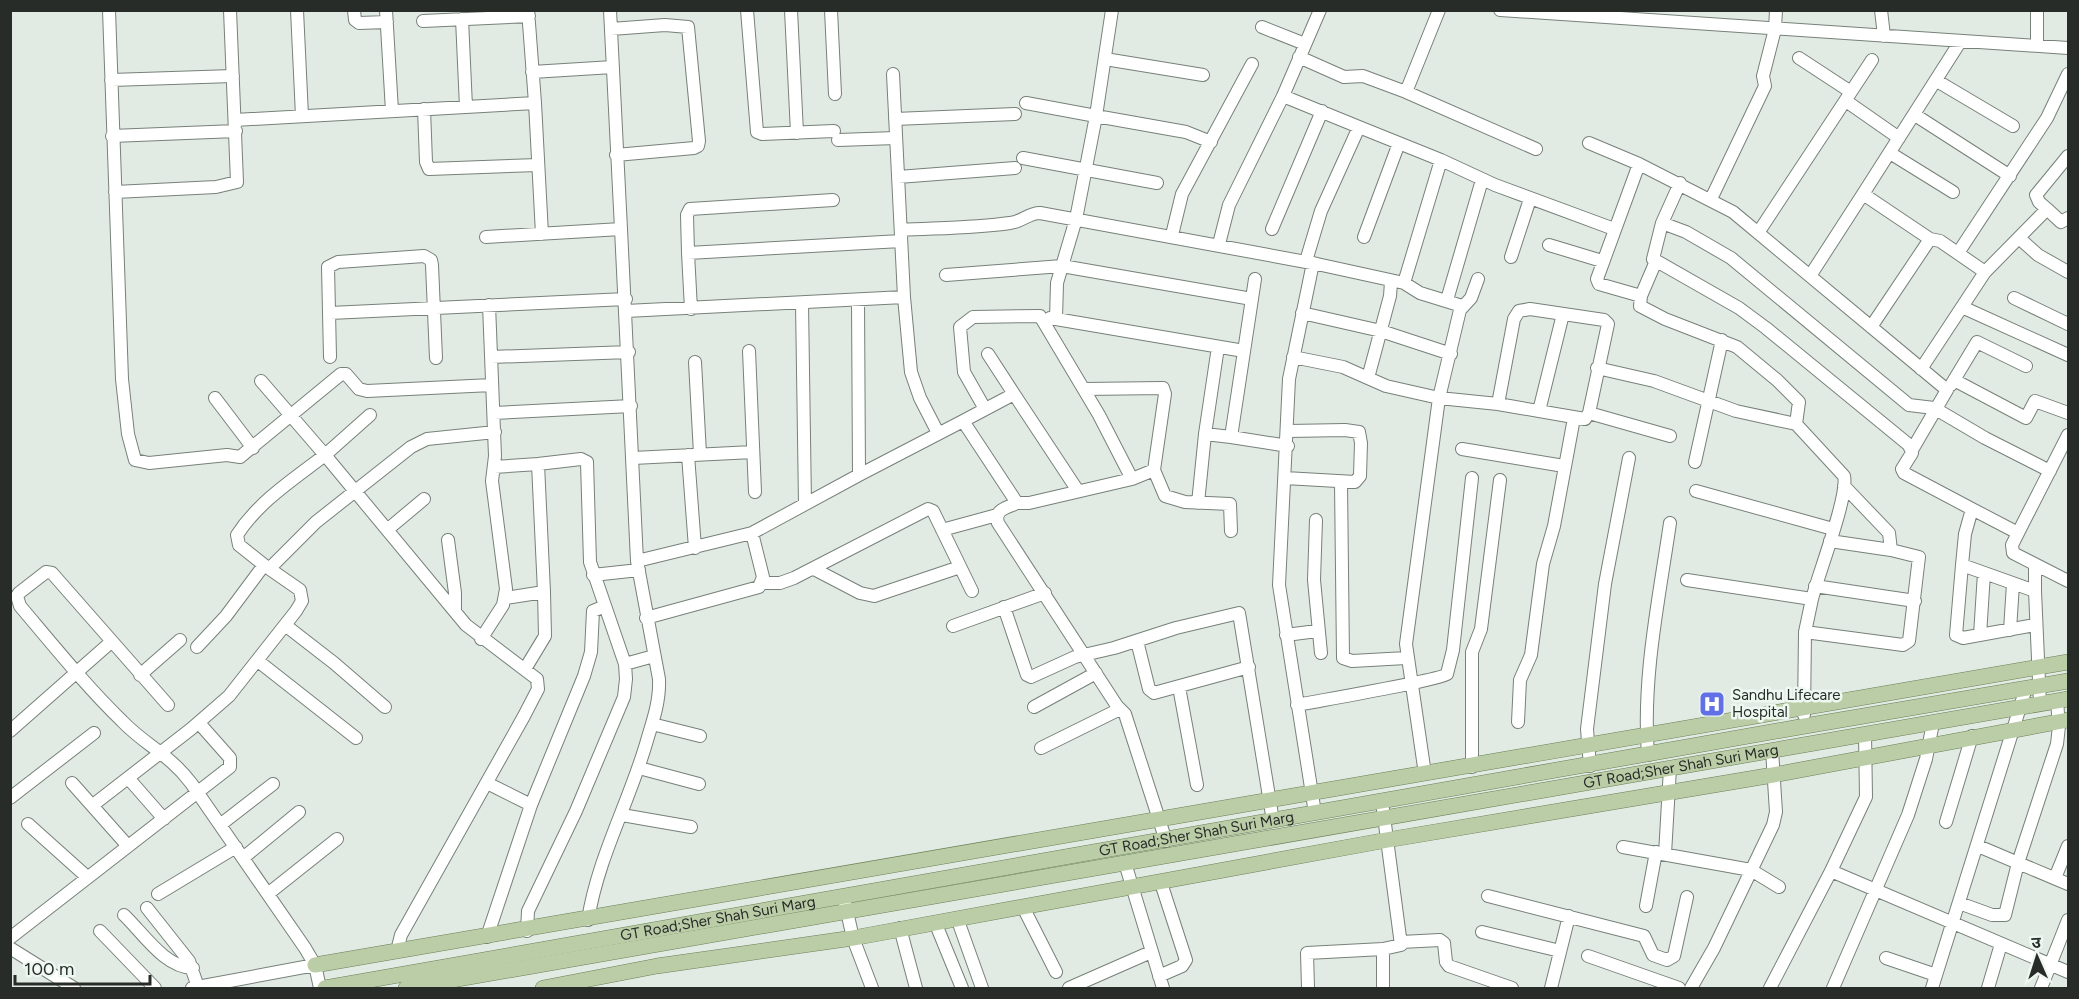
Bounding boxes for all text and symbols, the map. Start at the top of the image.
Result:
place label: Sandhu Lifecare Hospital [1732,686,1840,721]
hospital icon: Sandhu Lifecare Hospital [1697,689,1727,719]
street label: GT Road;Sher Shah Suri Marg [1582,740,1780,792]
street label: GT Road;Sher Shah Suri Marg [1097,808,1295,860]
street label: GT Road;Sher Shah Suri Marg [619,892,817,945]
north arrow [2007,927,2067,987]
text: उ [2031,933,2042,952]
scale bar [15,948,150,986]
text: 100 m [24,958,74,980]

